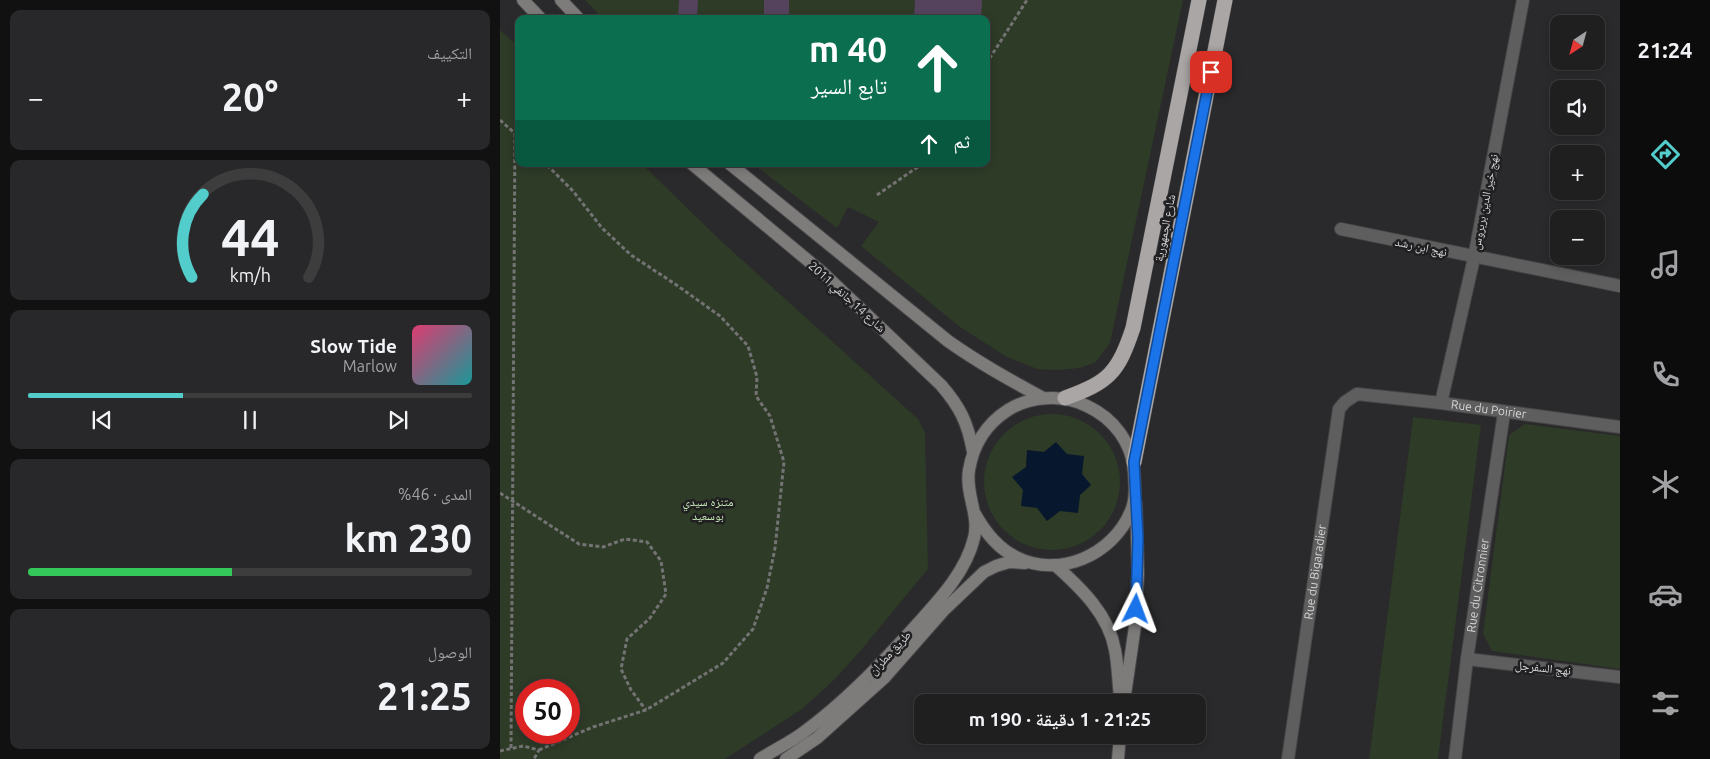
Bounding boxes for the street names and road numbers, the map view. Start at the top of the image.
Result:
street label: نهج خير الدين بربروس [1469,153,1502,251]
street label: شارع الجمهورية [1152,193,1179,263]
street label: نهج ابن رشد [1394,235,1448,260]
street label: شارع 14 جانفي 2011 [804,259,888,338]
street label: Rue du Poirier [1450,397,1528,420]
street label: Rue du Bigaradier [1301,523,1328,620]
street label: Rue du Citronnier [1464,537,1491,633]
street label: طريق مطران [866,628,914,678]
street label: نهج السفرجل [1514,658,1572,678]

